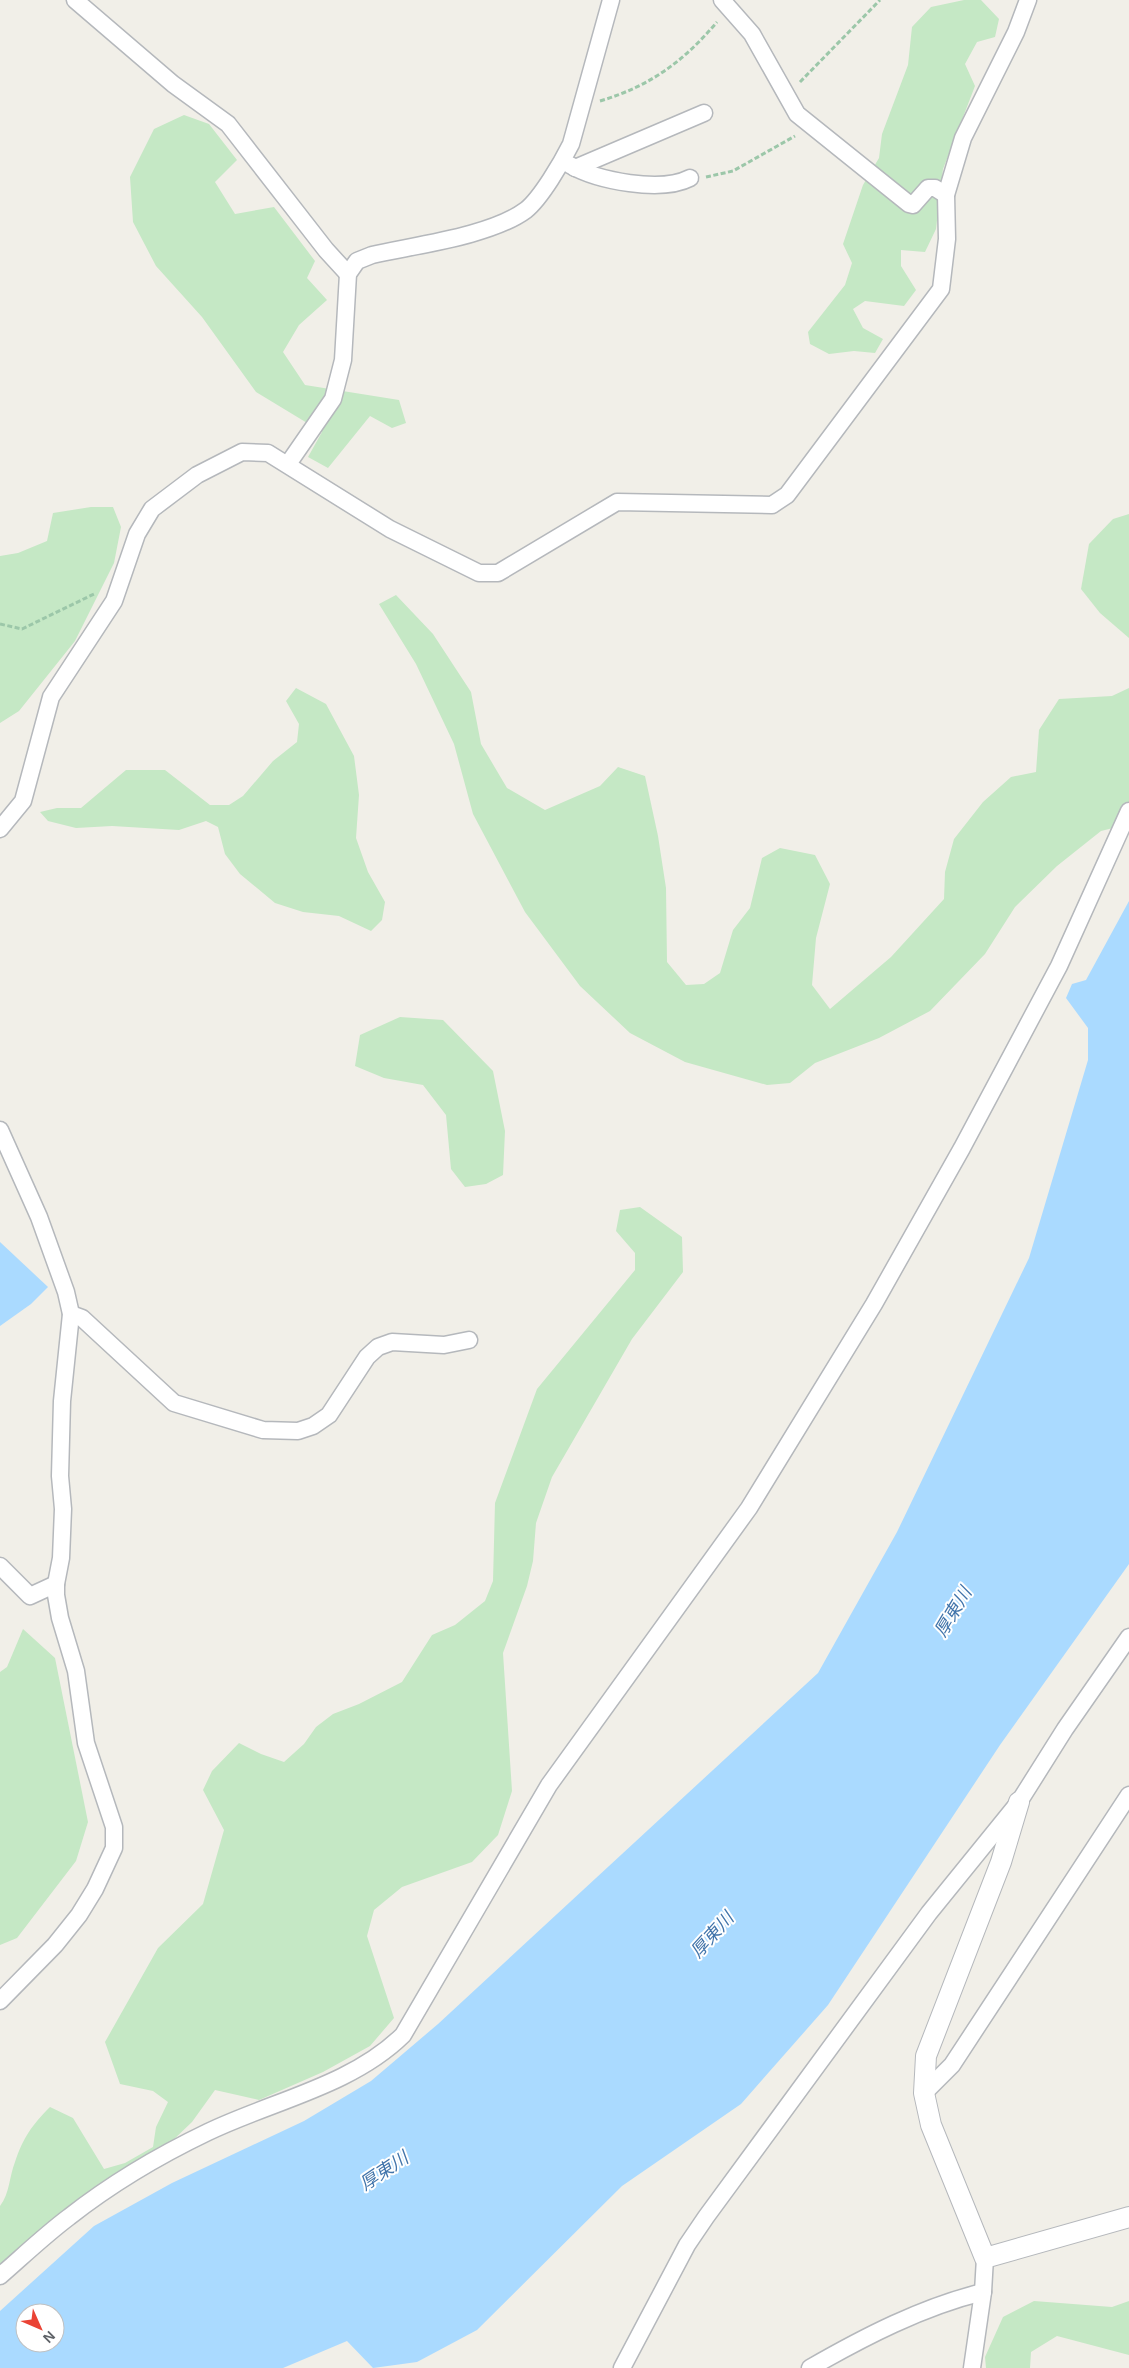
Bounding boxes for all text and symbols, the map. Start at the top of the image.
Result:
water label: 厚東川 [931,1582,977,1640]
water label: 厚東川 [687,1907,739,1962]
water label: 厚東川 [356,2146,414,2194]
north arrow [15,2303,65,2353]
text: N [40,2328,58,2346]

